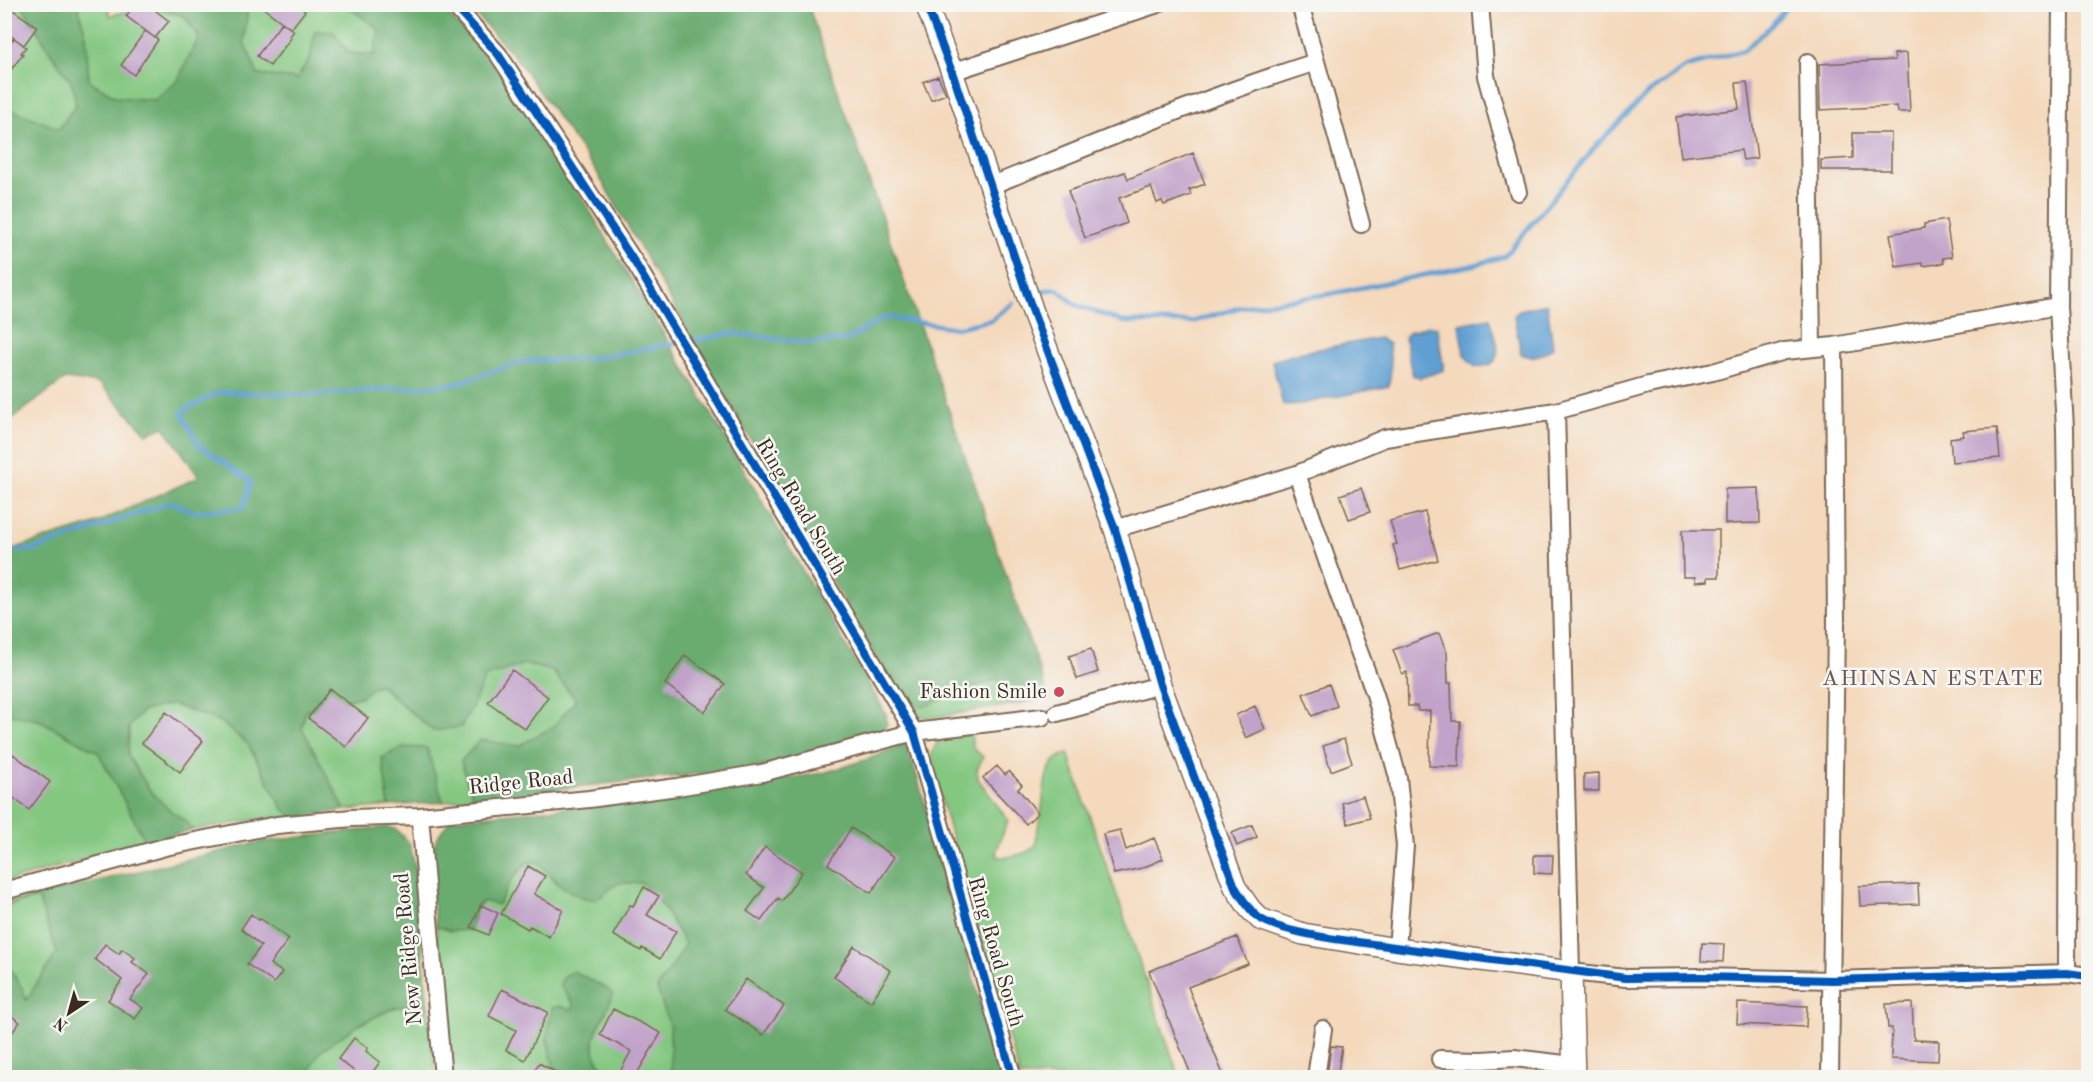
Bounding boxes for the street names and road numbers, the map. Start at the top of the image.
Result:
street label: Ring Road South [751,435,849,579]
street label: Ridge Road [468,767,575,799]
street label: New Ridge Road [392,872,426,1026]
street label: Ring Road South [963,874,1027,1030]

